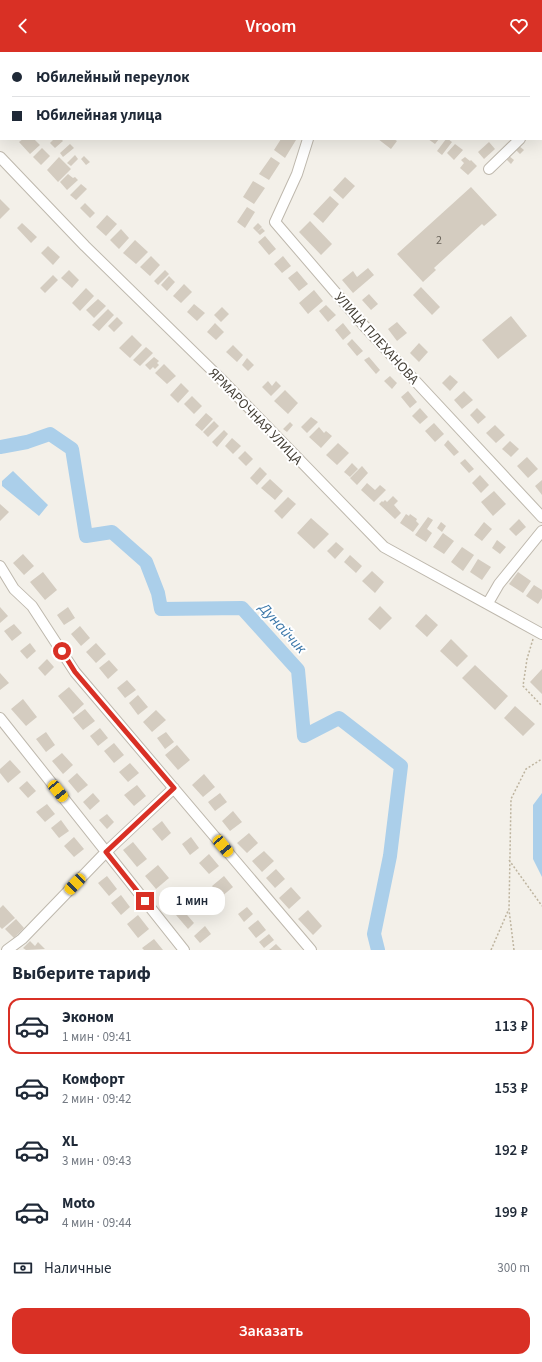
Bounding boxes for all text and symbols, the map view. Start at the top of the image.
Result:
text: Vroom [246,14,296,39]
icon: back [12,15,34,37]
icon: heart [508,15,530,37]
text: Юбилейный переулок [36,67,189,88]
text: Юбилейная улица [36,105,162,126]
house number: 2 [436,232,442,249]
street label: УЛИЦА ПЛЕХАНОВА [329,288,423,390]
street label: ЯРМАРОЧНАЯ УЛИЦА [204,364,307,470]
water label: Дунайчик [253,597,312,659]
route start [53,642,71,660]
car [46,778,70,804]
car [211,833,235,859]
car [62,871,88,897]
callout: 1 мин [159,887,225,915]
route end [136,892,154,910]
text: 1 мин [176,892,208,910]
text: Выберите тариф [12,961,151,986]
text: Эконом [62,1007,114,1028]
icon: car [14,1008,50,1044]
text: 113 ₽ [494,1016,528,1037]
text: 1 мин · 09:41 [62,1028,131,1046]
text: Комфорт [62,1069,125,1090]
icon: car [14,1070,50,1106]
text: 153 ₽ [494,1078,528,1099]
text: 2 мин · 09:42 [62,1090,131,1108]
text: XL [62,1131,78,1152]
icon: car [14,1132,50,1168]
text: 192 ₽ [494,1140,528,1161]
text: 3 мин · 09:43 [62,1152,131,1170]
text: Moto [62,1193,95,1214]
icon: car [14,1194,50,1230]
text: 199 ₽ [494,1202,528,1223]
text: 4 мин · 09:44 [62,1214,131,1232]
icon: cash [12,1257,34,1279]
text: Наличные [44,1258,111,1279]
text: 300 m [497,1259,530,1277]
button: Заказать [12,1308,530,1354]

